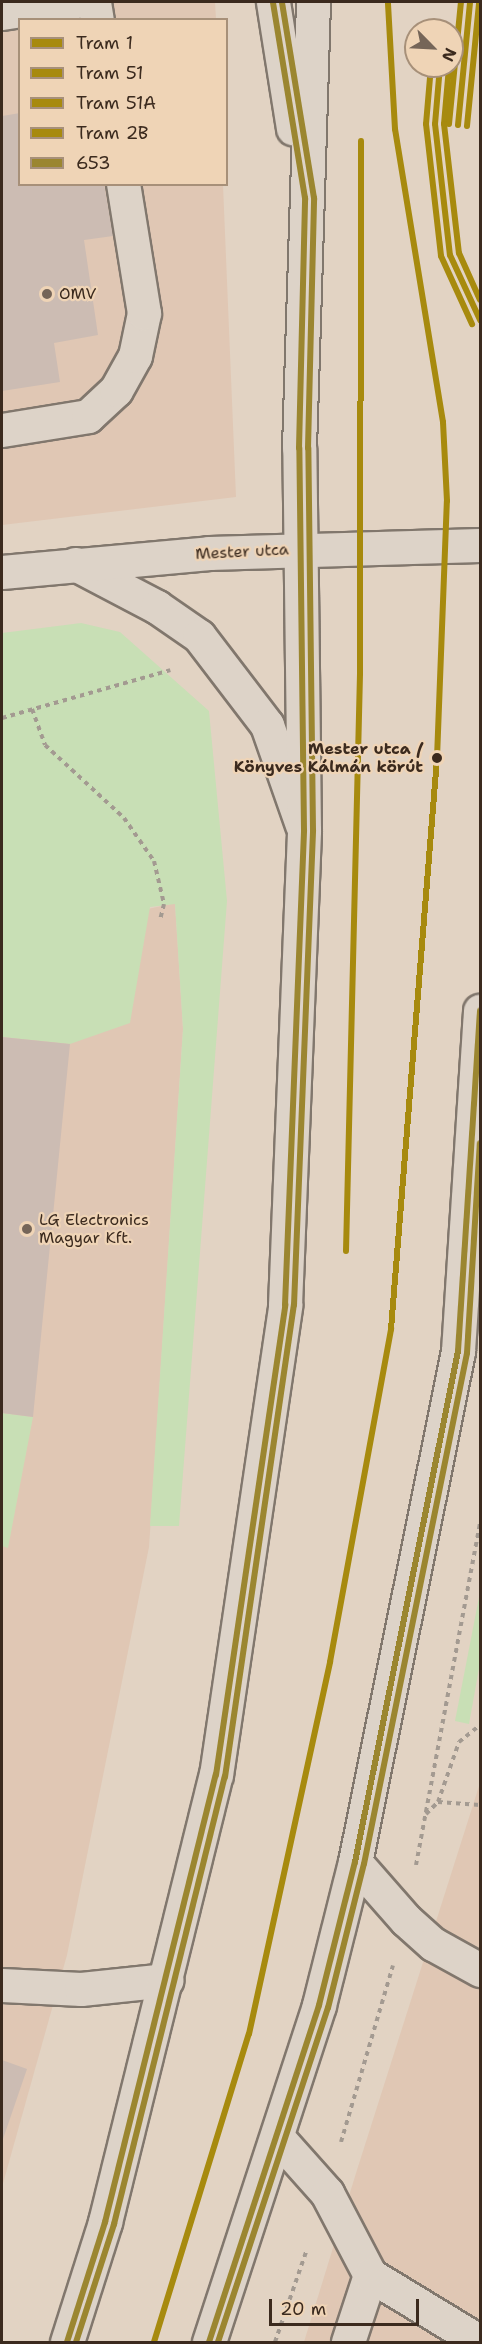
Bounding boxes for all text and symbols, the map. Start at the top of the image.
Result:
legend [18,18,228,186]
north arrow [404,18,464,78]
text: Tram 1 [76,31,133,55]
text: N [437,45,461,65]
text: Tram 51 [76,61,143,85]
text: Tram 51A [76,91,156,115]
text: Tram 2B [76,121,148,145]
text: 653 [76,151,111,175]
place label: OMV [59,284,96,304]
marker: OMV [40,287,54,301]
street label: Mester utca [195,540,289,564]
place label: Mester utca / Könyves Kálmán körút [234,739,423,777]
marker: Mester utca / Könyves Kálmán körút [428,749,446,767]
place label: LG Electronics Magyar Kft. [39,1210,149,1248]
marker: LG Electronics Magyar Kft. [20,1222,34,1236]
scale bar [272,2287,422,2325]
text: 20 m [280,2297,326,2321]

